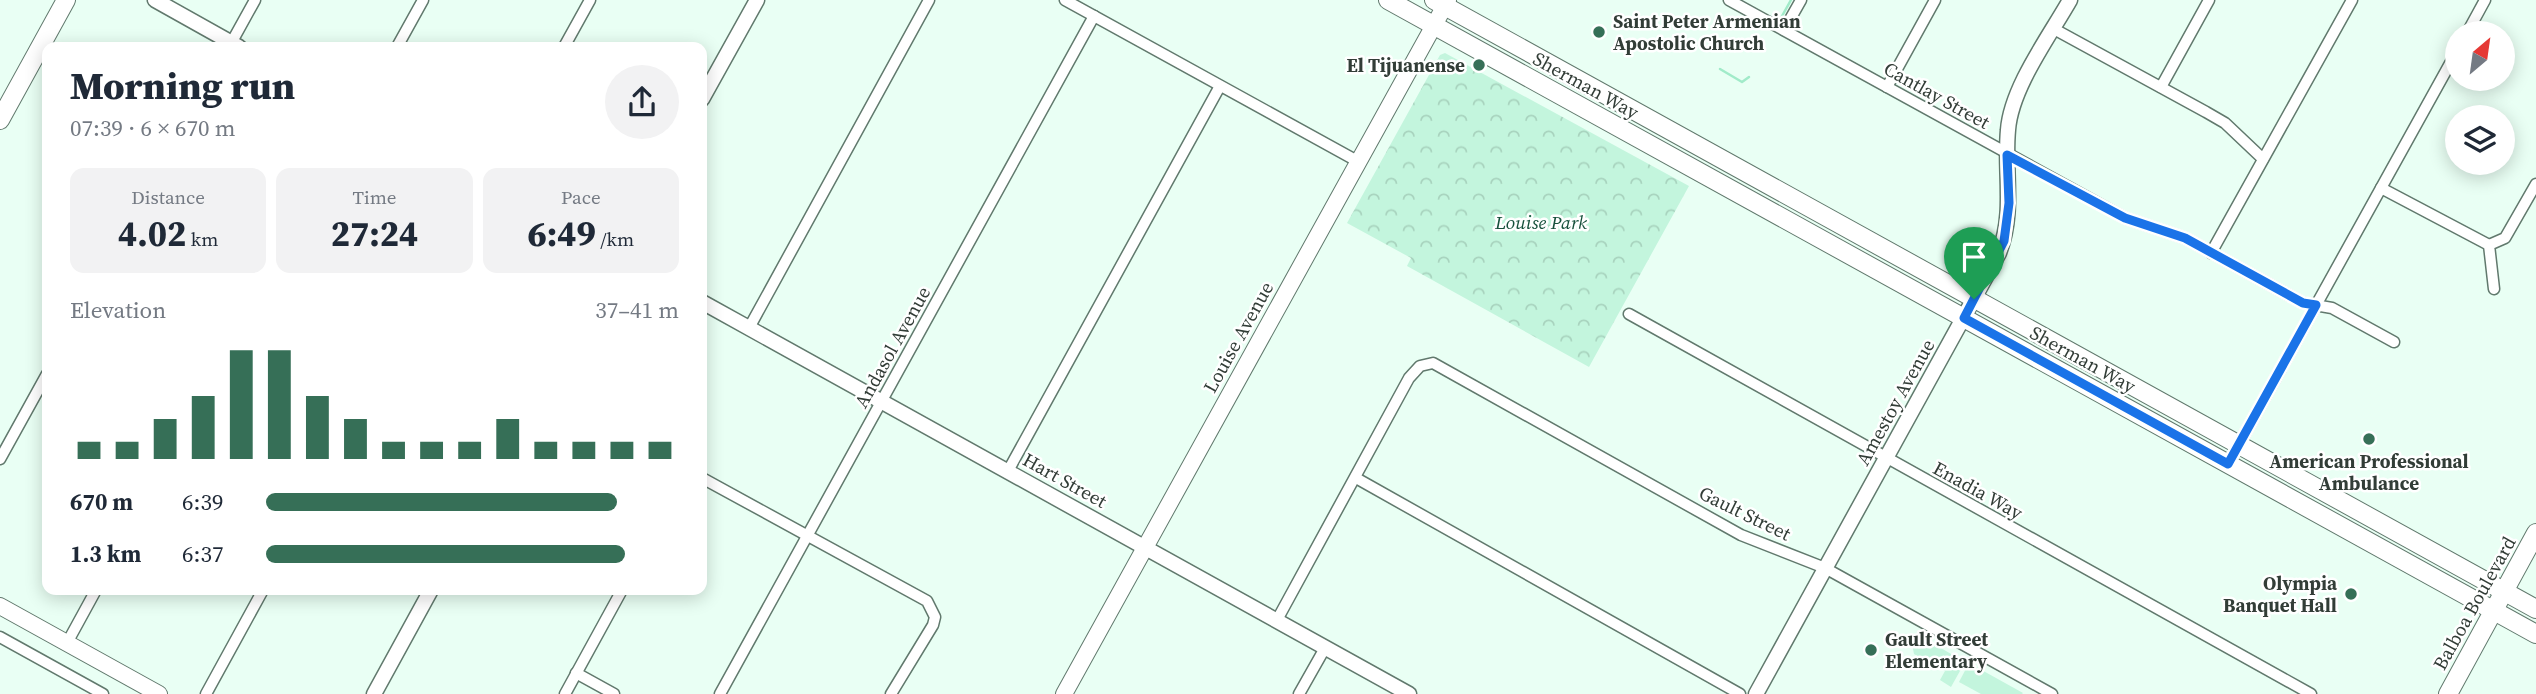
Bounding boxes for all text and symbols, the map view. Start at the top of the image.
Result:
place label: Saint Peter Armenian Apostolic Church [1613,8,1801,56]
north arrow [2445,21,2515,91]
map controls [2445,21,2515,175]
marker: Saint Peter Armenian Apostolic Church [1591,24,1607,40]
street label: Sherman Way [1529,45,1644,125]
place label: El Tijuanense [1347,52,1465,78]
street label: Cantlay Street [1879,55,1995,135]
marker: El Tijuanense [1471,57,1487,73]
text: Morning run [70,60,295,112]
button: share [605,65,679,139]
button: layers [2445,105,2515,175]
text: 07:39 · 6 × 670 m [70,112,236,144]
text: Distance [131,184,205,210]
text: Time [353,184,396,210]
text: Pace [561,184,601,210]
park label: Louise Park [1494,209,1587,235]
text: 4.02 [118,210,186,258]
text: 27:24 [331,210,418,258]
text: 6:49 [528,210,596,258]
text: km [186,226,218,252]
text: /km [596,226,634,252]
pin [1944,227,2004,299]
icon: arrive [1955,238,1993,276]
street label: Louise Avenue [1197,277,1279,397]
street label: Andasol Avenue [848,282,936,412]
text: Elevation [70,294,166,326]
text: 37–41 m [595,294,679,326]
street label: Sherman Way [2026,319,2141,399]
street label: Amestoy Avenue [1850,334,1940,470]
marker: American Professional Ambulance [2361,431,2377,447]
street label: Hart Street [1018,446,1112,514]
place label: American Professional Ambulance [2269,448,2469,496]
street label: Enadia Way [1929,455,2028,525]
street label: Gault Street [1695,480,1796,547]
text: 670 m [70,486,133,518]
text: 6:39 [182,486,223,518]
street label: Balboa Boulevard [2427,531,2522,674]
text: 1.3 km [70,538,141,570]
text: 6:37 [182,538,223,570]
place label: Olympia Banquet Hall [2223,570,2338,618]
marker: Olympia Banquet Hall [2343,586,2359,602]
place label: Gault Street Elementary [1885,626,1988,674]
marker: Gault Street Elementary [1863,642,1879,658]

